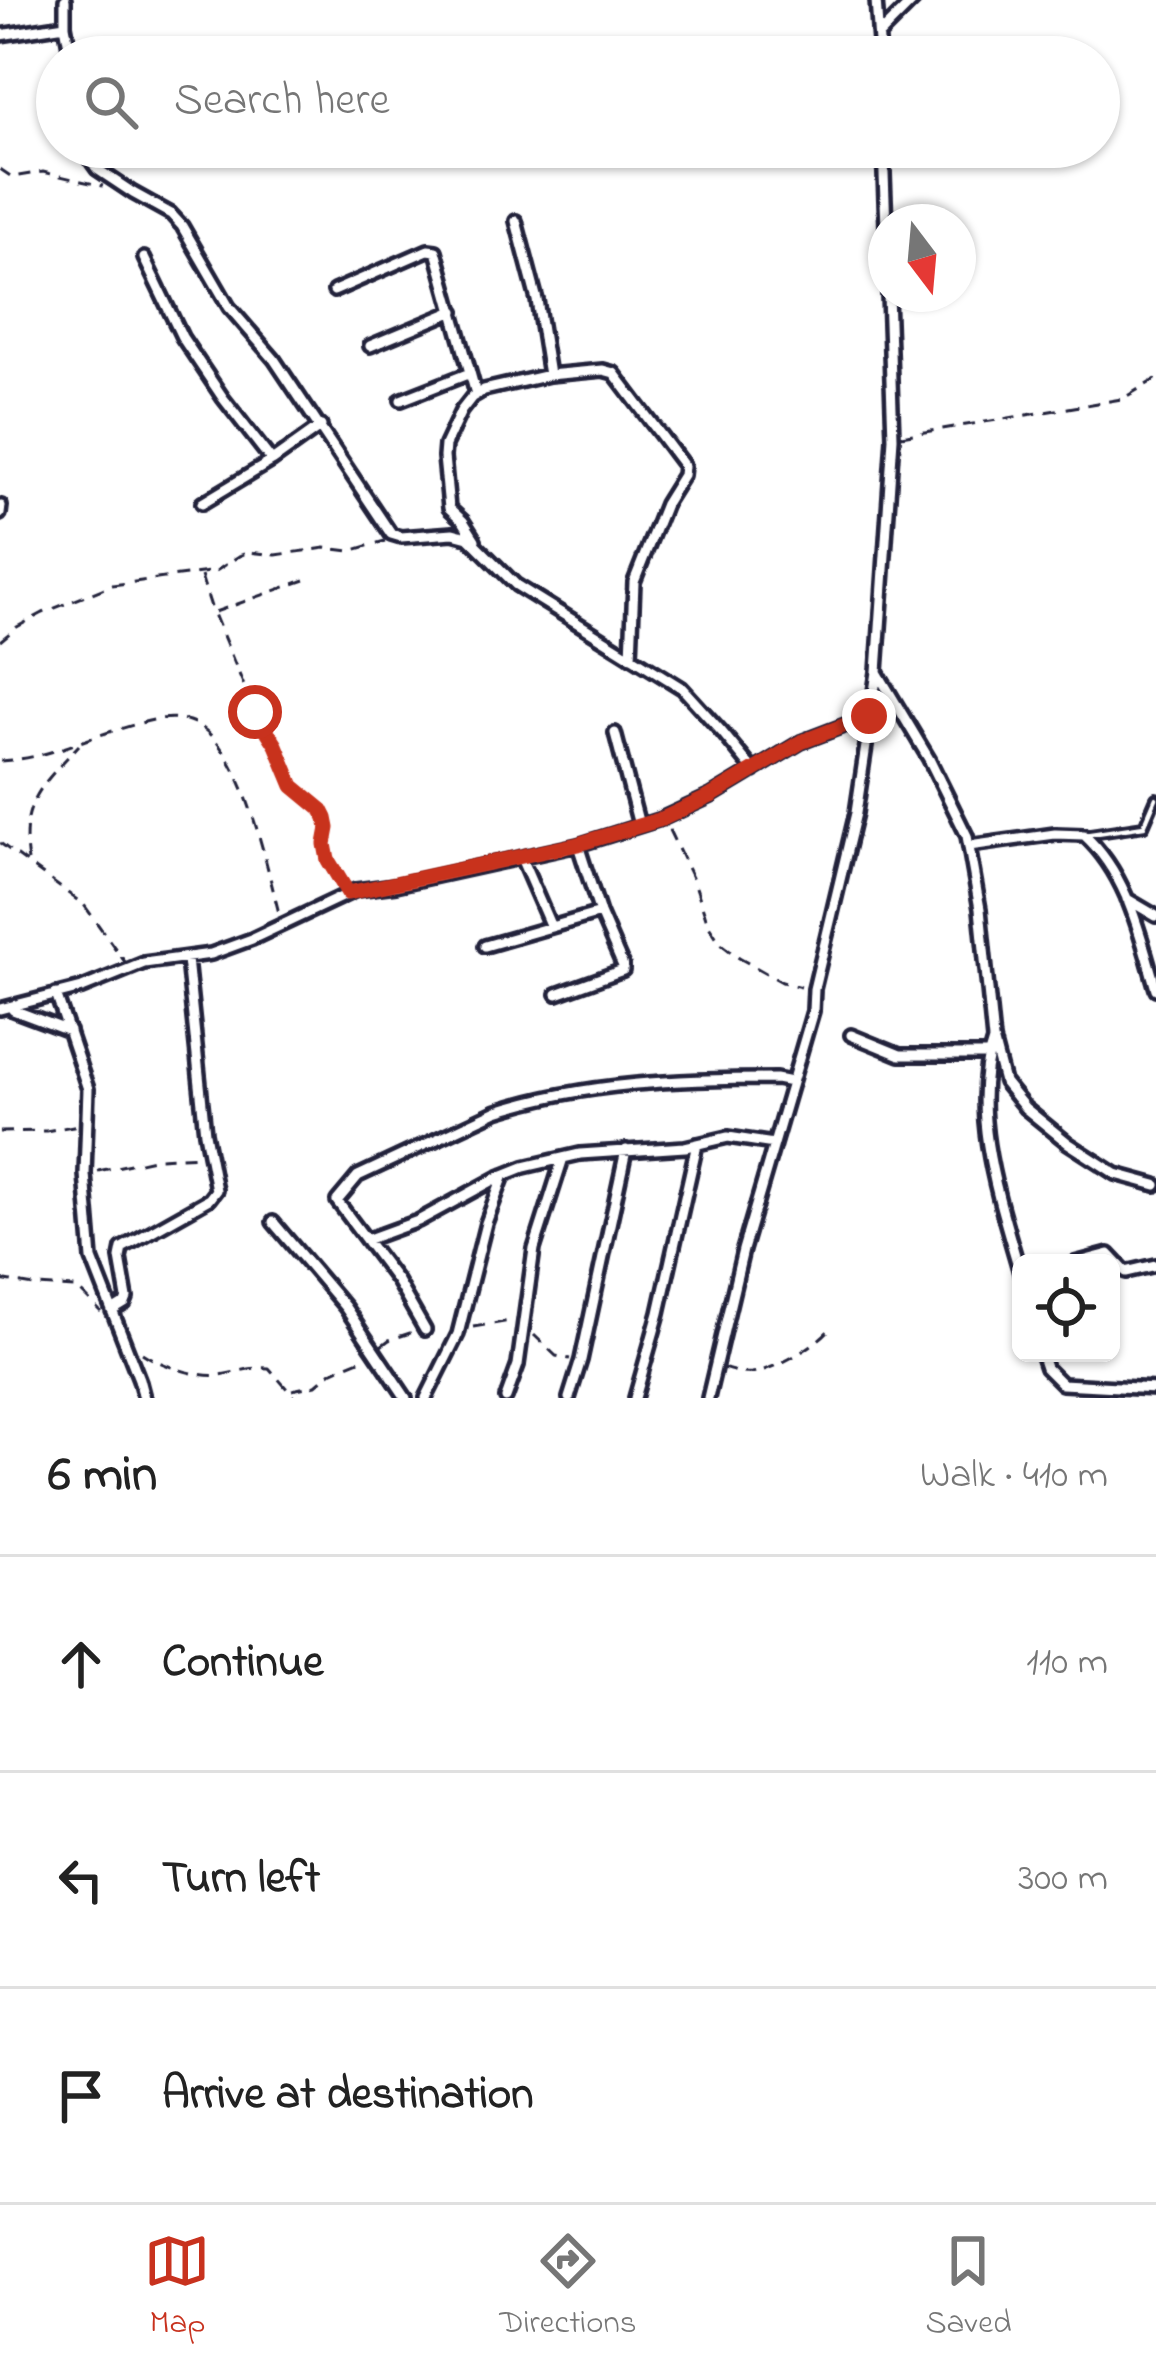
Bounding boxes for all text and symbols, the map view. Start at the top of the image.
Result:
search box [36,36,1120,168]
icon: search [78,69,144,135]
text: Search here [174,69,390,135]
north arrow [868,204,976,312]
route start [228,685,282,739]
route end [842,689,896,743]
map controls [1012,1254,1120,1362]
button: locate [1012,1254,1120,1362]
text: 6 min [48,1439,157,1514]
text: Walk · 410 m [920,1448,1108,1505]
icon: ahead [48,1631,114,1697]
text: Continue [162,1631,323,1697]
text: 110 m [1026,1635,1108,1692]
icon: left [48,1847,114,1913]
text: Turn left [162,1847,320,1913]
text: 300 m [1018,1851,1108,1908]
icon: arrive [48,2063,114,2129]
text: Arrive at destination [162,2063,533,2129]
tab: Map [144,2228,210,2348]
tab: Directions [499,2228,637,2348]
tab: Saved [925,2228,1012,2348]

